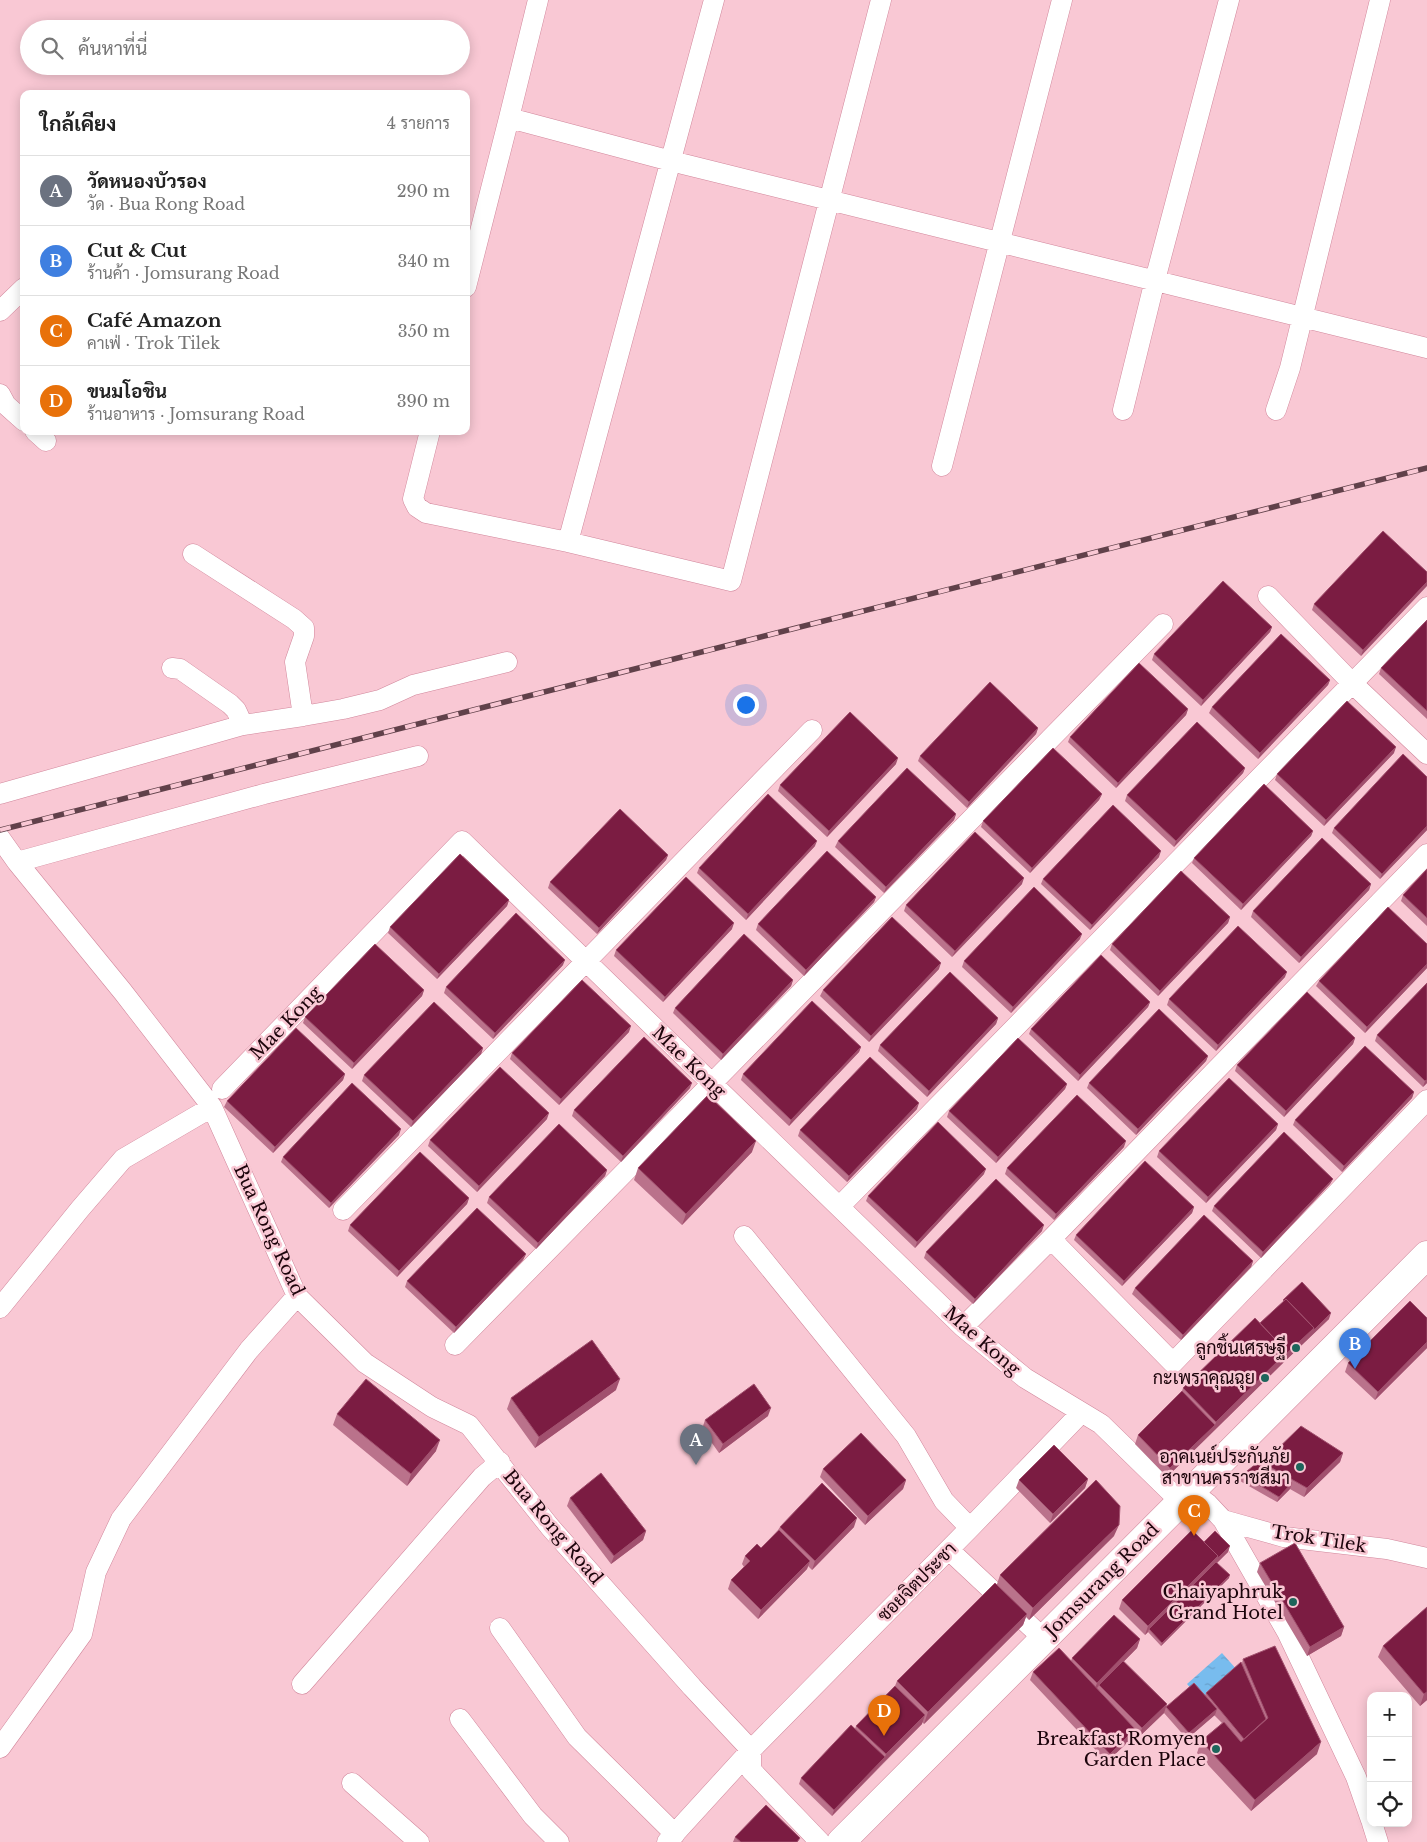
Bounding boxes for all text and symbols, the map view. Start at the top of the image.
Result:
search box [20,20,470,75]
icon: search [38,34,66,62]
text: ค้นหาที่นี่ [78,37,147,60]
text: ใกล้เคียง [40,111,116,137]
text: 4 รายการ [387,113,450,133]
text: วัดหนองบัวรอง [87,170,207,193]
text: A [50,181,62,201]
text: 290 m [397,181,450,201]
text: วัด · Bua Rong Road [87,194,245,214]
text: Cut & Cut [87,239,187,262]
text: B [50,251,62,271]
text: 340 m [398,251,450,271]
text: ร้านค้า · Jomsurang Road [87,263,279,283]
text: Café Amazon [87,309,222,332]
text: C [49,321,63,341]
text: 350 m [398,321,450,341]
text: คาเฟ่ · Trok Tilek [87,333,220,353]
text: ขนมโอชิน [87,380,167,403]
text: D [49,391,63,411]
text: 390 m [397,391,450,411]
text: ร้านอาหาร · Jomsurang Road [87,404,305,424]
your location [733,692,759,718]
street label: Mae Kong [246,982,327,1064]
street label: Mae Kong [648,1022,730,1103]
street label: Bua Rong Road [229,1161,309,1299]
street label: Mae Kong [939,1302,1025,1380]
pin: B [1339,1328,1371,1369]
place label: ลูกชิ้นเศรษฐี [1196,1333,1286,1361]
marker: ลูกชิ้นเศรษฐี [1290,1342,1302,1354]
place label: กะเพราคุณฉุย [1153,1367,1255,1390]
marker: กะเพราคุณฉุย [1259,1372,1271,1384]
pin: A [680,1424,712,1465]
place label: อาคเนย์ประกันภัย สาขานครราชสีมา [1159,1444,1290,1489]
marker: อาคเนย์ประกันภัย สาขานครราชสีมา [1294,1461,1306,1473]
street label: Bua Rong Road [499,1465,607,1589]
pin: C [1178,1495,1210,1536]
street label: Jomsurang Road [1039,1518,1164,1643]
street label: Trok Tilek [1270,1521,1368,1557]
street label: ซอยจิตประชา [873,1538,961,1626]
place label: Chaiyaphruk Grand Hotel [1163,1581,1283,1624]
marker: Chaiyaphruk Grand Hotel [1287,1596,1299,1608]
map controls [1367,1692,1412,1827]
button: + [1367,1692,1412,1737]
pin: D [868,1695,900,1736]
place label: Breakfast Romyen Garden Place [1036,1728,1206,1771]
button: − [1367,1737,1412,1782]
marker: Breakfast Romyen Garden Place [1210,1743,1222,1755]
button: locate [1367,1782,1412,1827]

